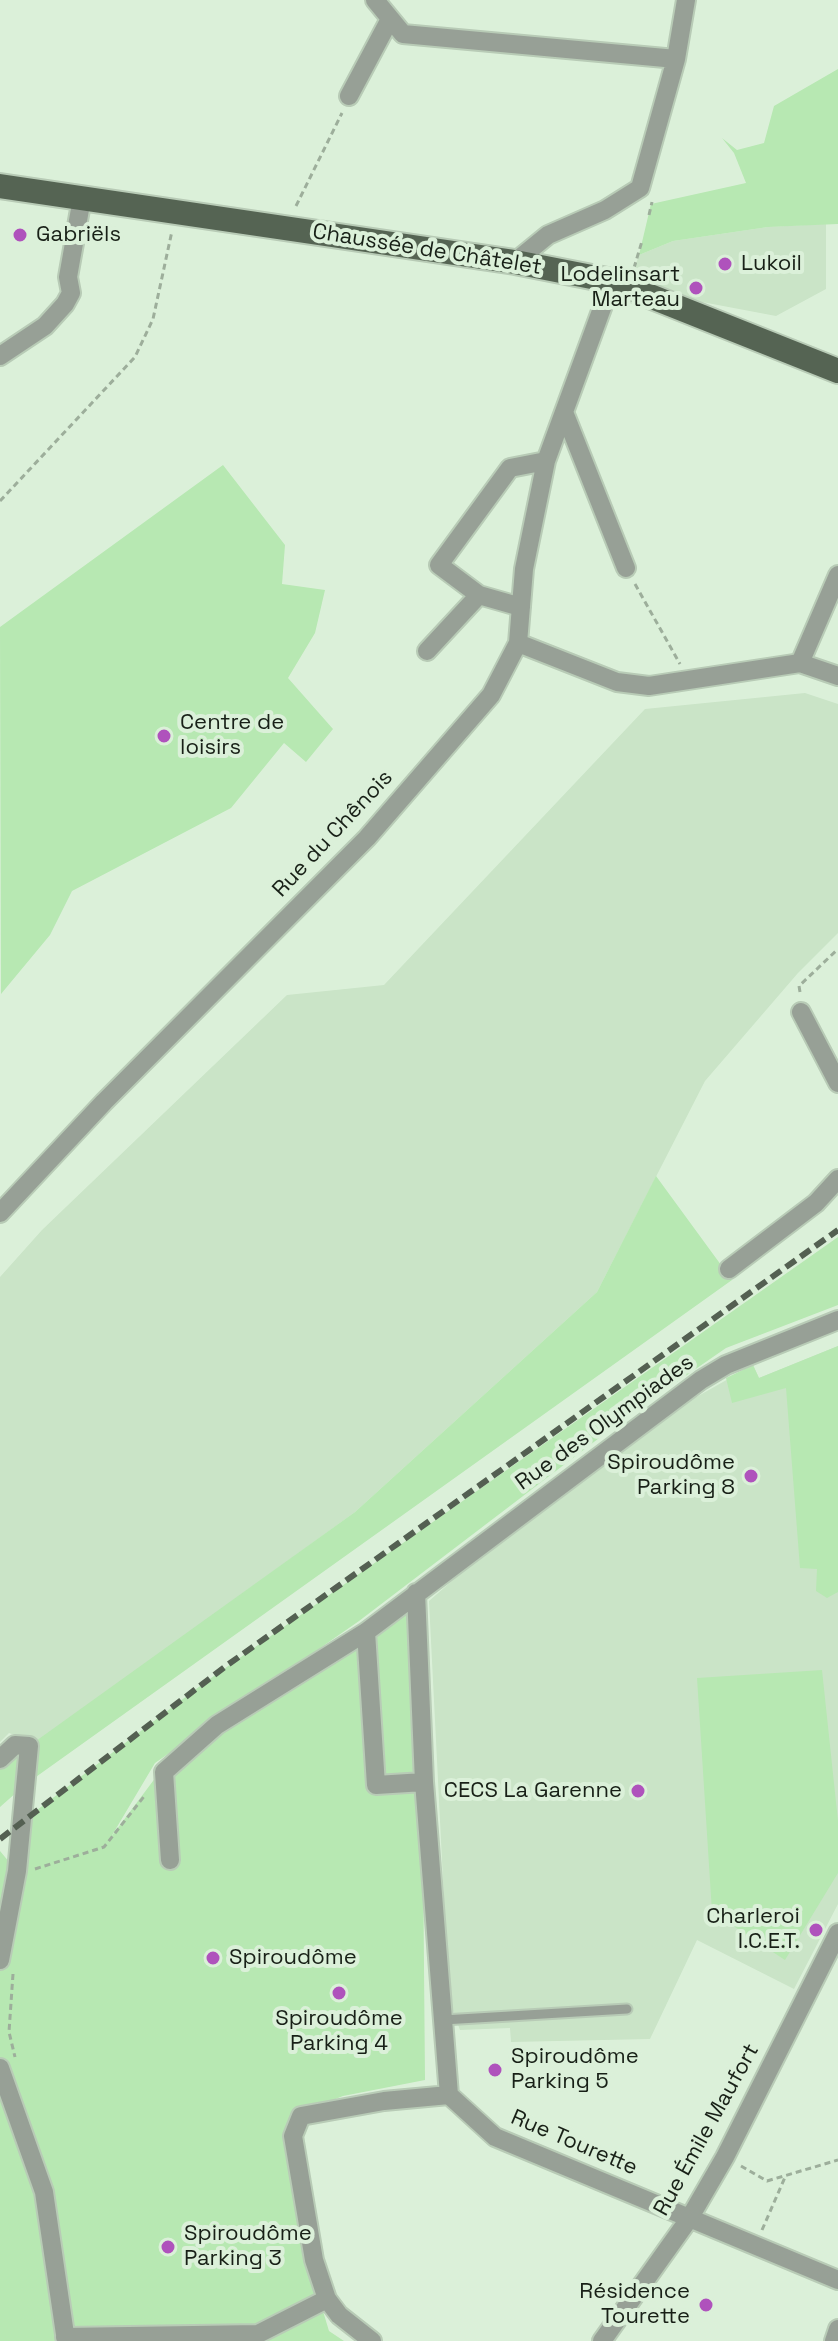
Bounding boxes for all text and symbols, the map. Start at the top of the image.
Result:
street label: Chaussée de Châtelet [311,219,543,281]
place label: Gabriëls [36,222,121,248]
marker: Gabriëls [11,226,29,244]
place label: Lukoil [741,251,802,277]
marker: Lukoil [716,255,734,273]
place label: Lodelinsart Marteau [560,262,680,314]
marker: Lodelinsart Marteau [687,279,705,297]
place label: Centre de loisirs [180,710,284,762]
marker: Centre de loisirs [155,727,173,745]
street label: Rue du Chênois [267,765,399,903]
street label: Rue des Olympiades [511,1350,699,1496]
place label: Spiroudôme Parking 8 [607,1450,735,1502]
marker: Spiroudôme Parking 8 [742,1467,760,1485]
place label: CECS La Garenne [444,1778,622,1804]
marker: CECS La Garenne [629,1782,647,1800]
place label: Charleroi I.C.E.T. [706,1904,800,1956]
marker: Charleroi I.C.E.T. [807,1921,825,1939]
place label: Spiroudôme [229,1945,357,1971]
marker: Spiroudôme [204,1949,222,1967]
marker: Spiroudôme Parking 4 [330,1984,348,2002]
place label: Spiroudôme Parking 4 [275,2006,403,2058]
street label: Rue Émile Maufort [649,2039,765,2221]
place label: Spiroudôme Parking 5 [511,2044,639,2096]
marker: Spiroudôme Parking 5 [486,2061,504,2079]
street label: Rue Tourette [507,2104,641,2182]
place label: Spiroudôme Parking 3 [184,2221,312,2272]
marker: Spiroudôme Parking 3 [159,2238,177,2256]
place label: Résidence Tourette [579,2279,690,2330]
marker: Résidence Tourette [697,2296,715,2314]

